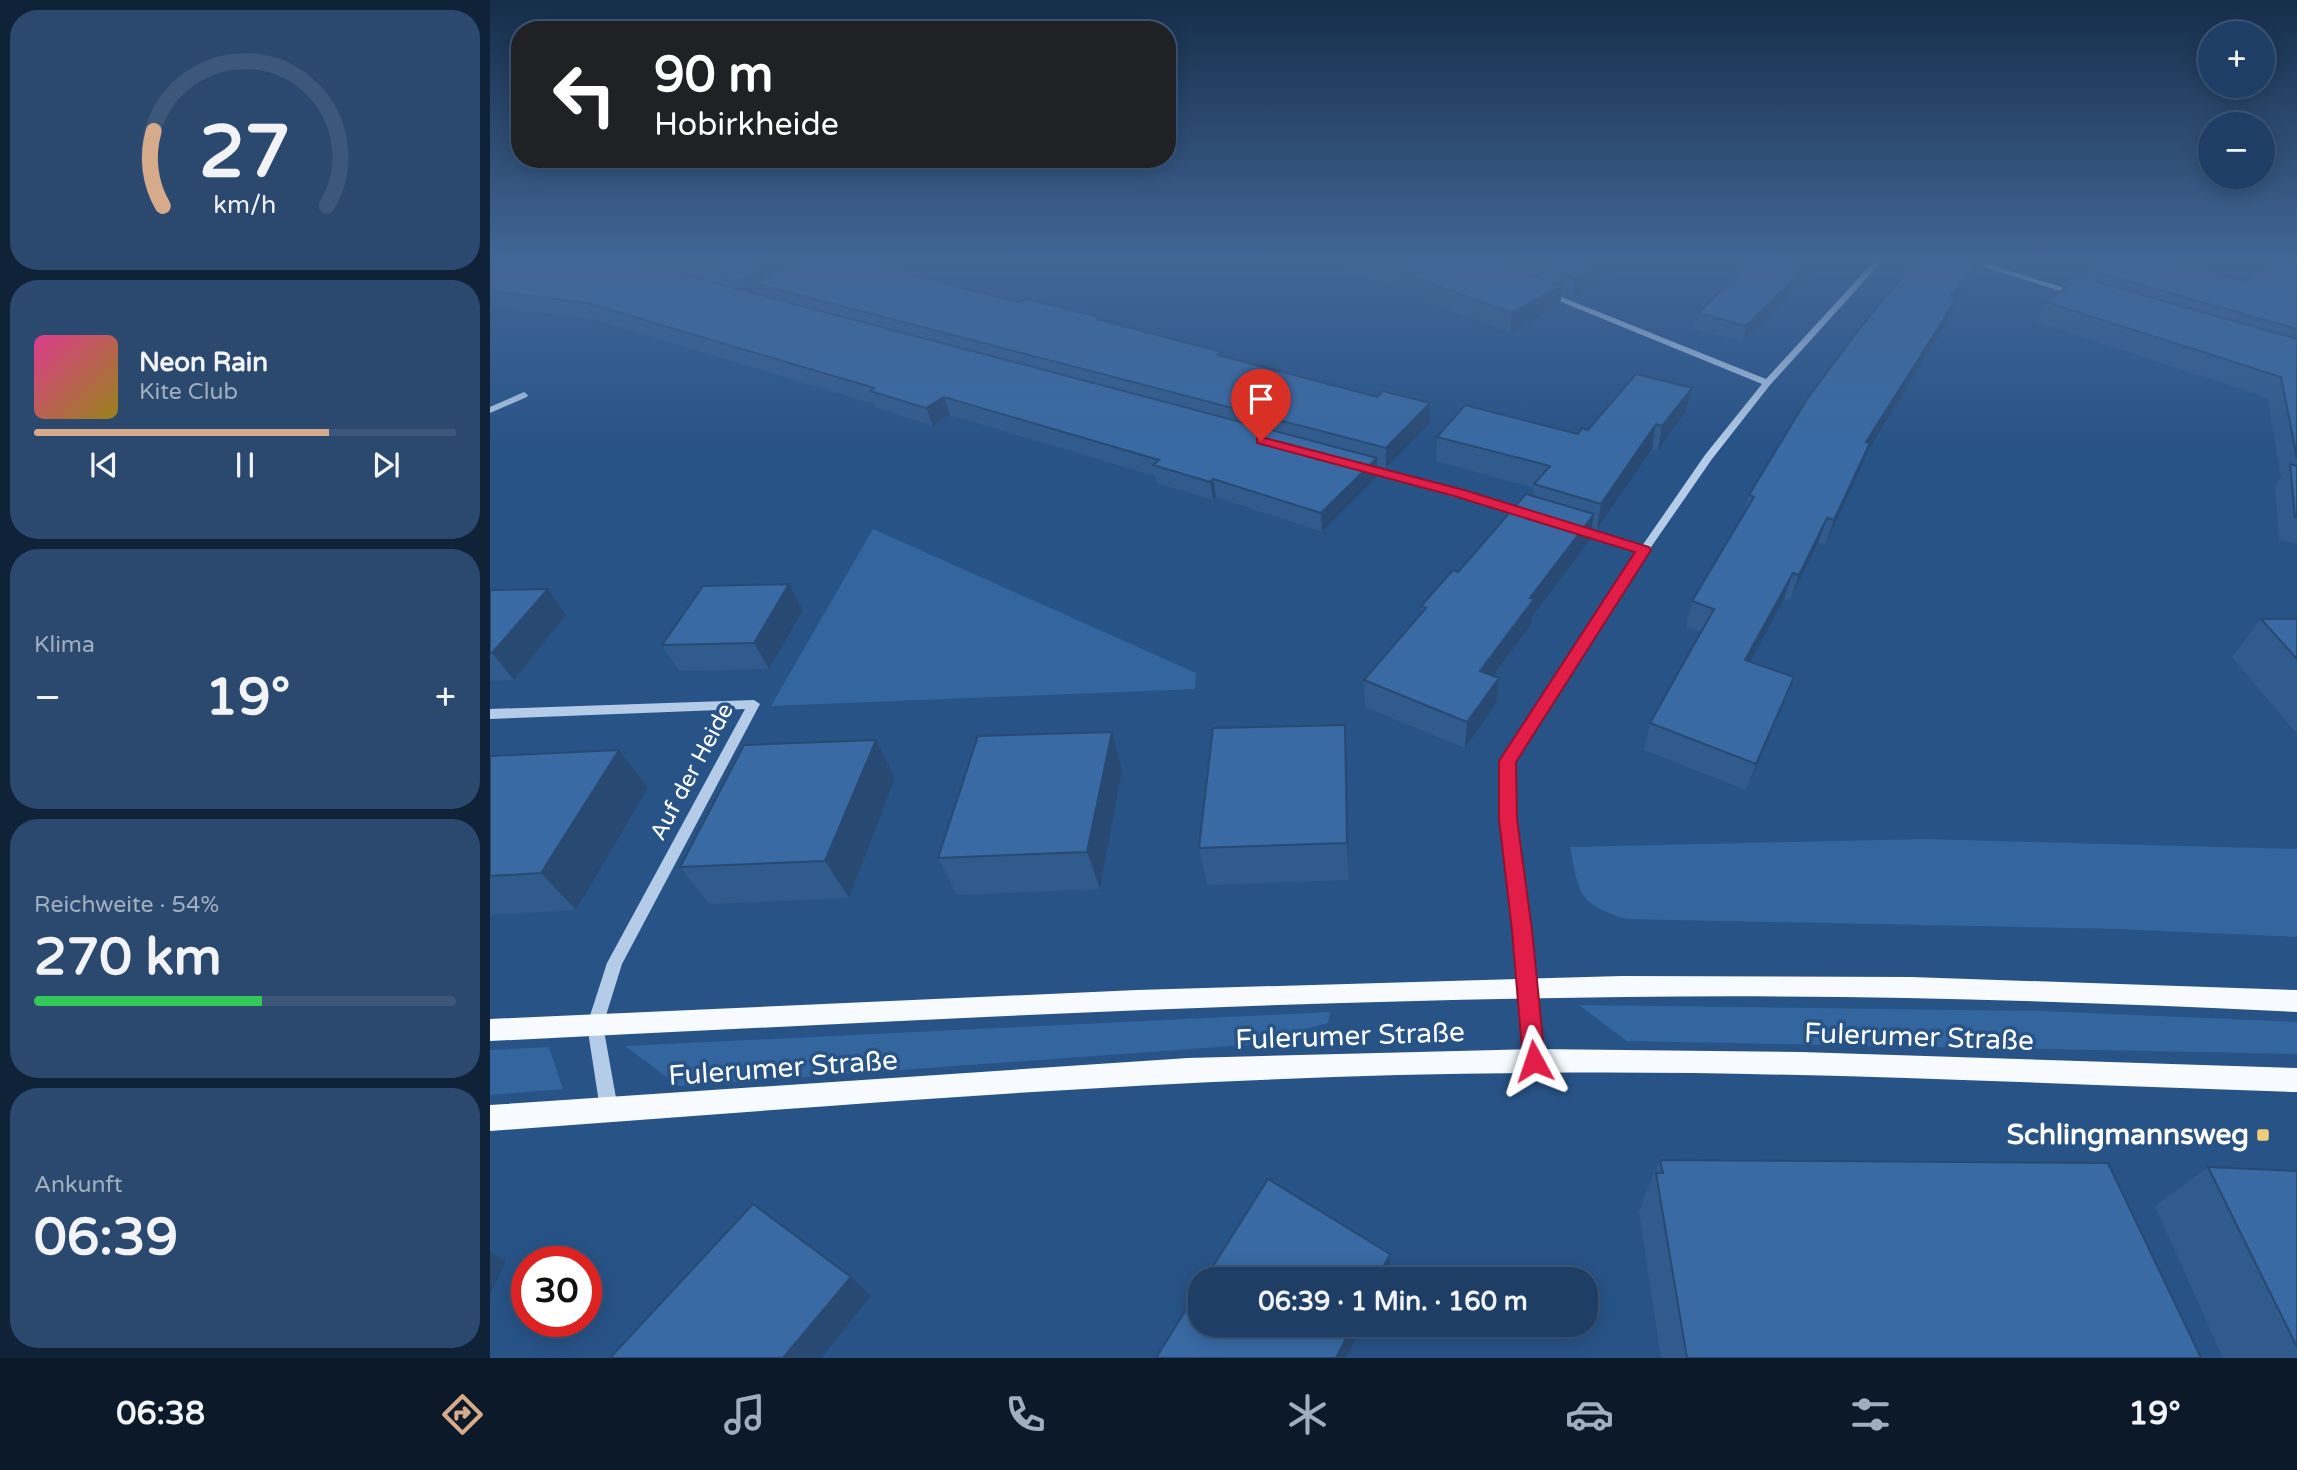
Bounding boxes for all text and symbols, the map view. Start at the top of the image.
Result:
map controls [2198,21,2275,189]
button: + [2198,21,2275,98]
text: 90 m [654,46,773,105]
icon: left [539,49,630,140]
text: Hobirkheide [654,106,839,144]
text: 27 [199,109,291,197]
button: − [2198,112,2275,189]
text: km/h [214,190,276,220]
text: Neon Rain [139,347,268,378]
pin [1231,369,1291,441]
text: Kite Club [139,378,238,406]
icon: arrive [1242,380,1280,418]
icon: previous [85,446,123,484]
icon: pause [226,446,264,484]
icon: next [367,446,405,484]
text: Klima [34,631,95,659]
text: 19° [205,666,290,729]
text: − [34,675,61,721]
text: + [435,675,456,721]
street label: Auf der Heide [644,699,740,845]
text: Reichweite · 54% [34,891,219,919]
text: 270 km [34,926,222,989]
street label: Fulerumer Straße [1235,1015,1465,1057]
street label: Fulerumer Straße [1804,1016,2034,1058]
position arrow [1497,1024,1571,1098]
street label: Fulerumer Straße [667,1043,899,1093]
place label: Schlingmannsweg [2007,1118,2249,1152]
marker: Schlingmannsweg [2255,1127,2271,1143]
text: Ankunft [34,1171,123,1199]
text: 06:39 [34,1206,178,1269]
speed limit sign: 30 [511,1246,602,1337]
text: 06:39 · 1 Min. · 160 m [1258,1286,1528,1317]
icon: directions [438,1390,487,1439]
icon: music [720,1390,769,1439]
icon: phone [1001,1390,1050,1439]
icon: climate [1283,1390,1332,1439]
icon: car [1565,1390,1614,1439]
icon: filters [1846,1390,1895,1439]
text: 06:38 [116,1395,205,1433]
text: 19° [2128,1395,2181,1433]

